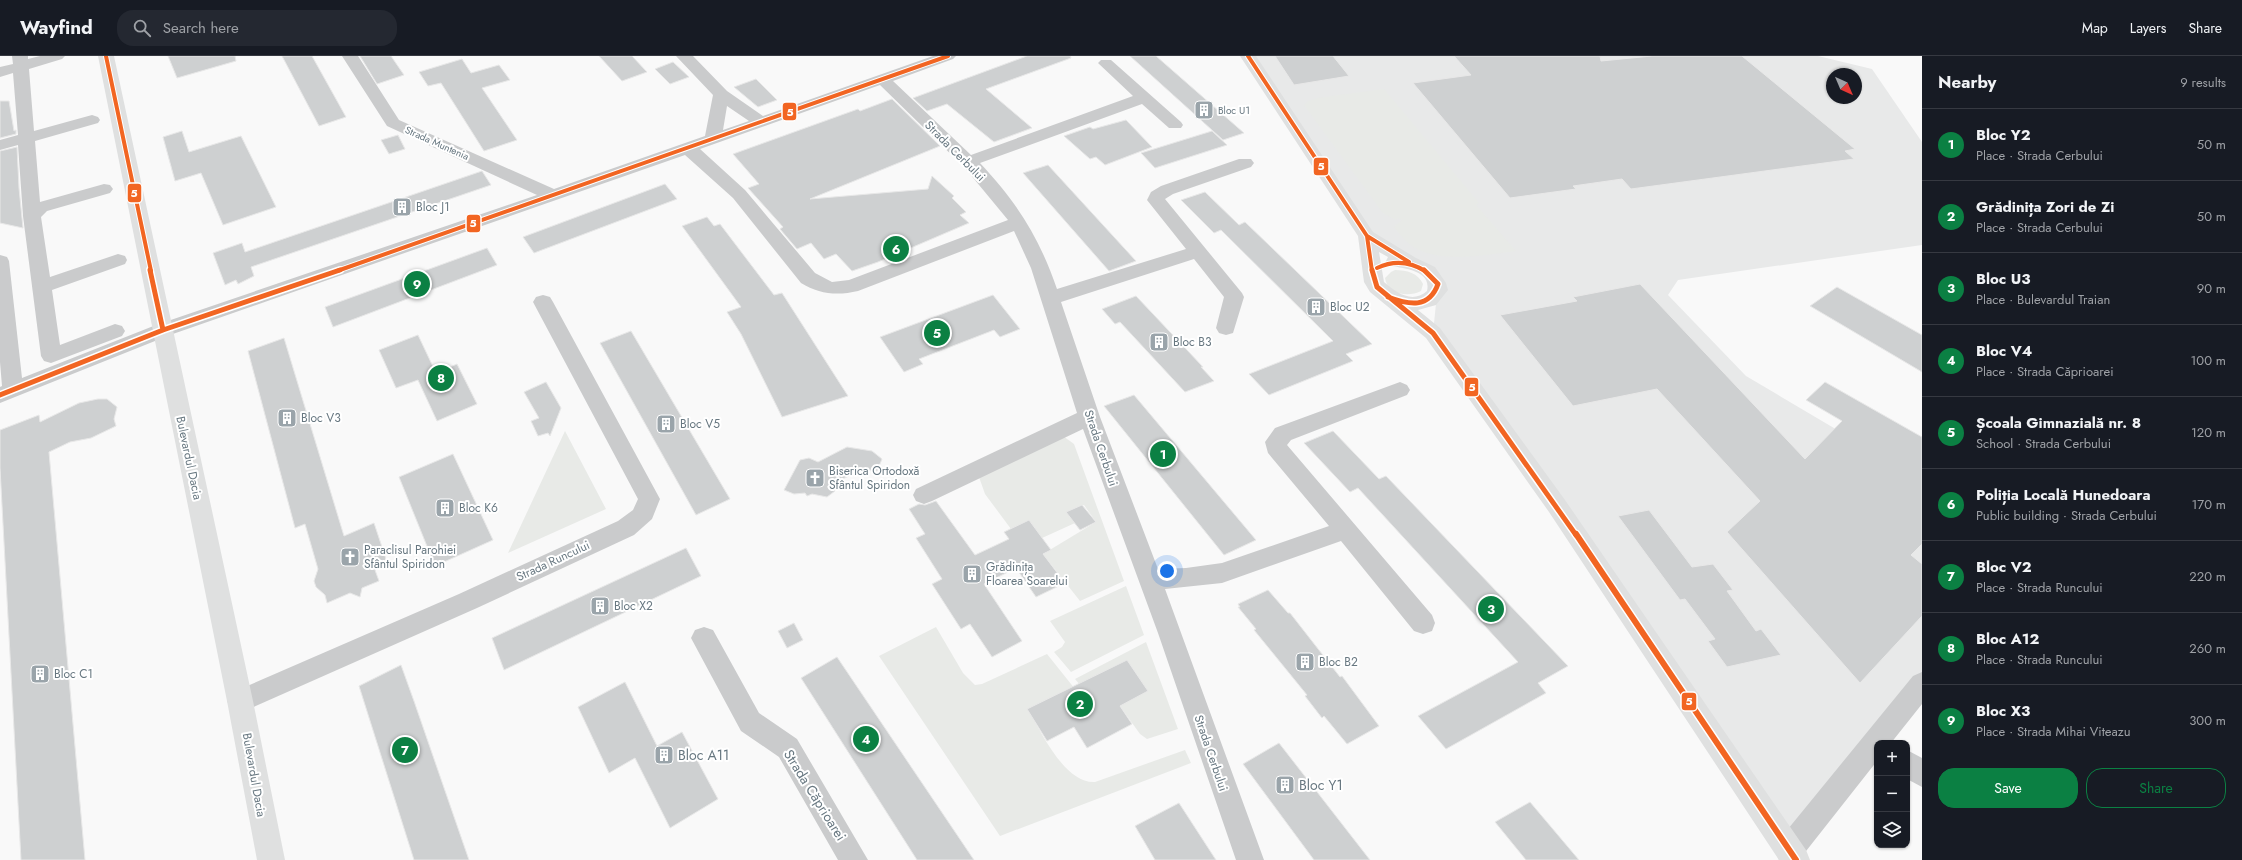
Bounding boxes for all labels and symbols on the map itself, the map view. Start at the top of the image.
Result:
north arrow [1826,68,1862,104]
building icon: Bloc U1 [1193,99,1215,121]
line badge: 5 [782,102,797,121]
place label: Bloc U1 [1218,103,1250,118]
text: 5 [786,104,794,120]
street label: Strada Cerbului [921,117,989,185]
street label: Strada Muntenia [403,122,471,164]
line badge: 5 [1313,157,1329,176]
text: 5 [1317,158,1325,174]
line badge: 5 [127,183,142,203]
text: 5 [130,185,138,201]
building icon: Bloc J1 [391,196,413,218]
place label: Bloc J1 [416,198,450,216]
line badge: 5 [466,214,481,233]
text: 5 [469,215,477,231]
pin: 6 [883,234,909,264]
pin: 9 [404,269,430,299]
building icon: Bloc U2 [1305,296,1327,318]
place label: Bloc U2 [1330,298,1370,316]
pin: 5 [924,318,950,348]
building icon: Bloc B3 [1148,331,1170,353]
place label: Bloc B3 [1173,333,1212,351]
pin: 8 [428,363,454,393]
line badge: 5 [1464,377,1479,397]
text: 5 [1468,379,1476,395]
building icon: Bloc V3 [276,407,298,429]
street label: Strada Cerbului [1080,408,1122,488]
place label: Bloc V3 [301,409,341,427]
building icon: Bloc V5 [655,413,677,435]
street label: Bulevardul Dacia [171,415,207,502]
place label: Bloc V5 [680,415,720,433]
pin: 1 [1150,439,1176,469]
place label: Biserica Ortodoxă Sfântul Spiridon [829,462,919,494]
church icon: Biserica Ortodoxă Sfântul Spiridon [804,467,826,489]
building icon: Bloc K6 [434,497,456,519]
place label: Bloc K6 [459,499,498,517]
street label: Strada Runcului [513,536,593,586]
place label: Paraclisul Parohiei Sfântul Spiridon [364,541,456,573]
church icon: Paraclisul Parohiei Sfântul Spiridon [339,546,361,568]
place label: Grădinița Floarea Soarelui [986,558,1068,590]
your location [1157,561,1177,581]
building icon: Grădinița Floarea Soarelui [961,563,983,585]
pin: 3 [1478,594,1504,624]
building icon: Bloc X2 [589,595,611,617]
place label: Bloc X2 [614,597,653,615]
building icon: Bloc B2 [1294,651,1316,673]
place label: Bloc B2 [1319,653,1358,671]
building icon: Bloc C1 [29,663,51,685]
place label: Bloc C1 [54,665,93,683]
pin: 2 [1067,689,1093,719]
line badge: 5 [1681,692,1697,711]
text: 5 [1685,693,1693,709]
street label: Strada Cerbului [1190,713,1232,793]
pin: 4 [853,724,879,754]
street label: Bulevardul Dacia [238,732,270,819]
pin: 7 [392,735,418,765]
building icon: Bloc A11 [653,744,675,766]
place label: Bloc A11 [678,745,729,765]
street label: Strada Căprioarei [779,746,851,844]
building icon: Bloc Y1 [1274,774,1296,796]
place label: Bloc Y1 [1299,775,1343,795]

